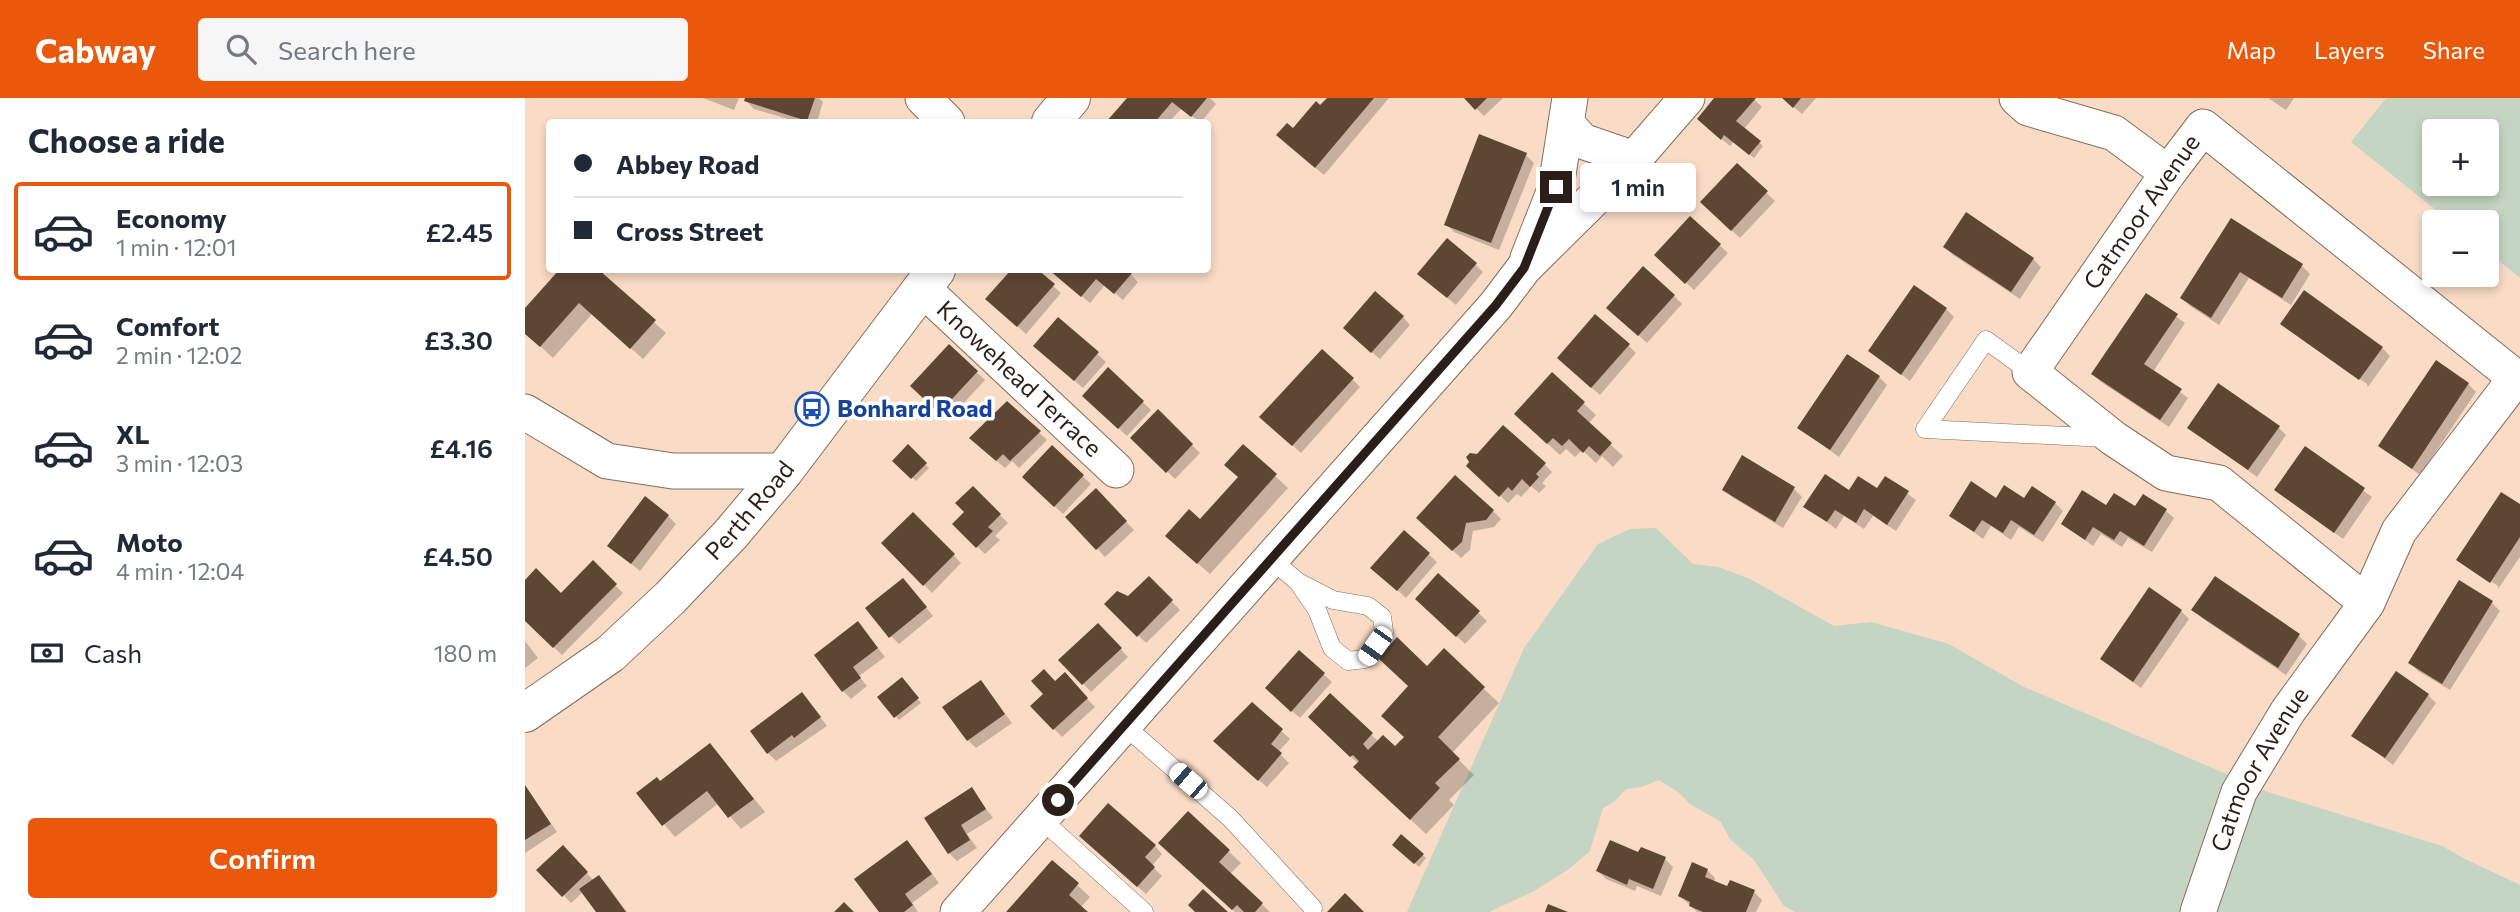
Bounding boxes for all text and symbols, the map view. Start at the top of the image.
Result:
search box [198,18,688,81]
text: Cabway [35,29,156,70]
icon: search [222,30,260,68]
text: Search here [278,34,416,65]
text: Map [2227,35,2276,64]
text: Layers [2314,35,2385,64]
text: Share [2423,35,2485,64]
map controls [2422,119,2499,287]
button: + [2422,119,2499,196]
text: Choose a ride [28,120,225,160]
street label: Catmoor Avenue [2077,128,2205,294]
text: Abbey Road [616,148,759,179]
callout: 1 min [1581,162,1696,212]
route end [1540,171,1572,203]
text: 1 min [1611,173,1665,201]
icon: car [32,200,95,263]
text: Economy [116,202,227,233]
button: − [2422,210,2499,287]
text: Cross Street [616,215,764,246]
text: £2.45 [425,216,493,247]
text: 1 min · 12:01 [116,233,236,261]
street label: Knowehead Terrace [932,294,1108,462]
icon: car [32,308,95,371]
text: Comfort [116,310,219,341]
text: £3.30 [424,324,493,355]
text: 2 min · 12:02 [116,341,242,369]
bus stop icon: Bonhard Road [793,390,831,428]
place label: Bonhard Road [837,393,993,422]
icon: car [32,416,95,479]
text: XL [116,418,150,449]
text: £4.16 [429,432,493,463]
text: 3 min · 12:03 [116,449,243,477]
street label: Perth Road [698,455,799,565]
icon: car [32,524,95,587]
text: Moto [116,526,183,557]
text: £4.50 [423,540,493,571]
text: 4 min · 12:04 [116,557,244,585]
car [1355,623,1396,669]
icon: cash [28,634,66,672]
text: Cash [84,637,142,668]
text: 180 m [434,639,497,667]
street label: Catmoor Avenue [2204,681,2314,855]
car [1166,759,1211,803]
route start [1042,784,1074,816]
button: Confirm [28,818,497,898]

